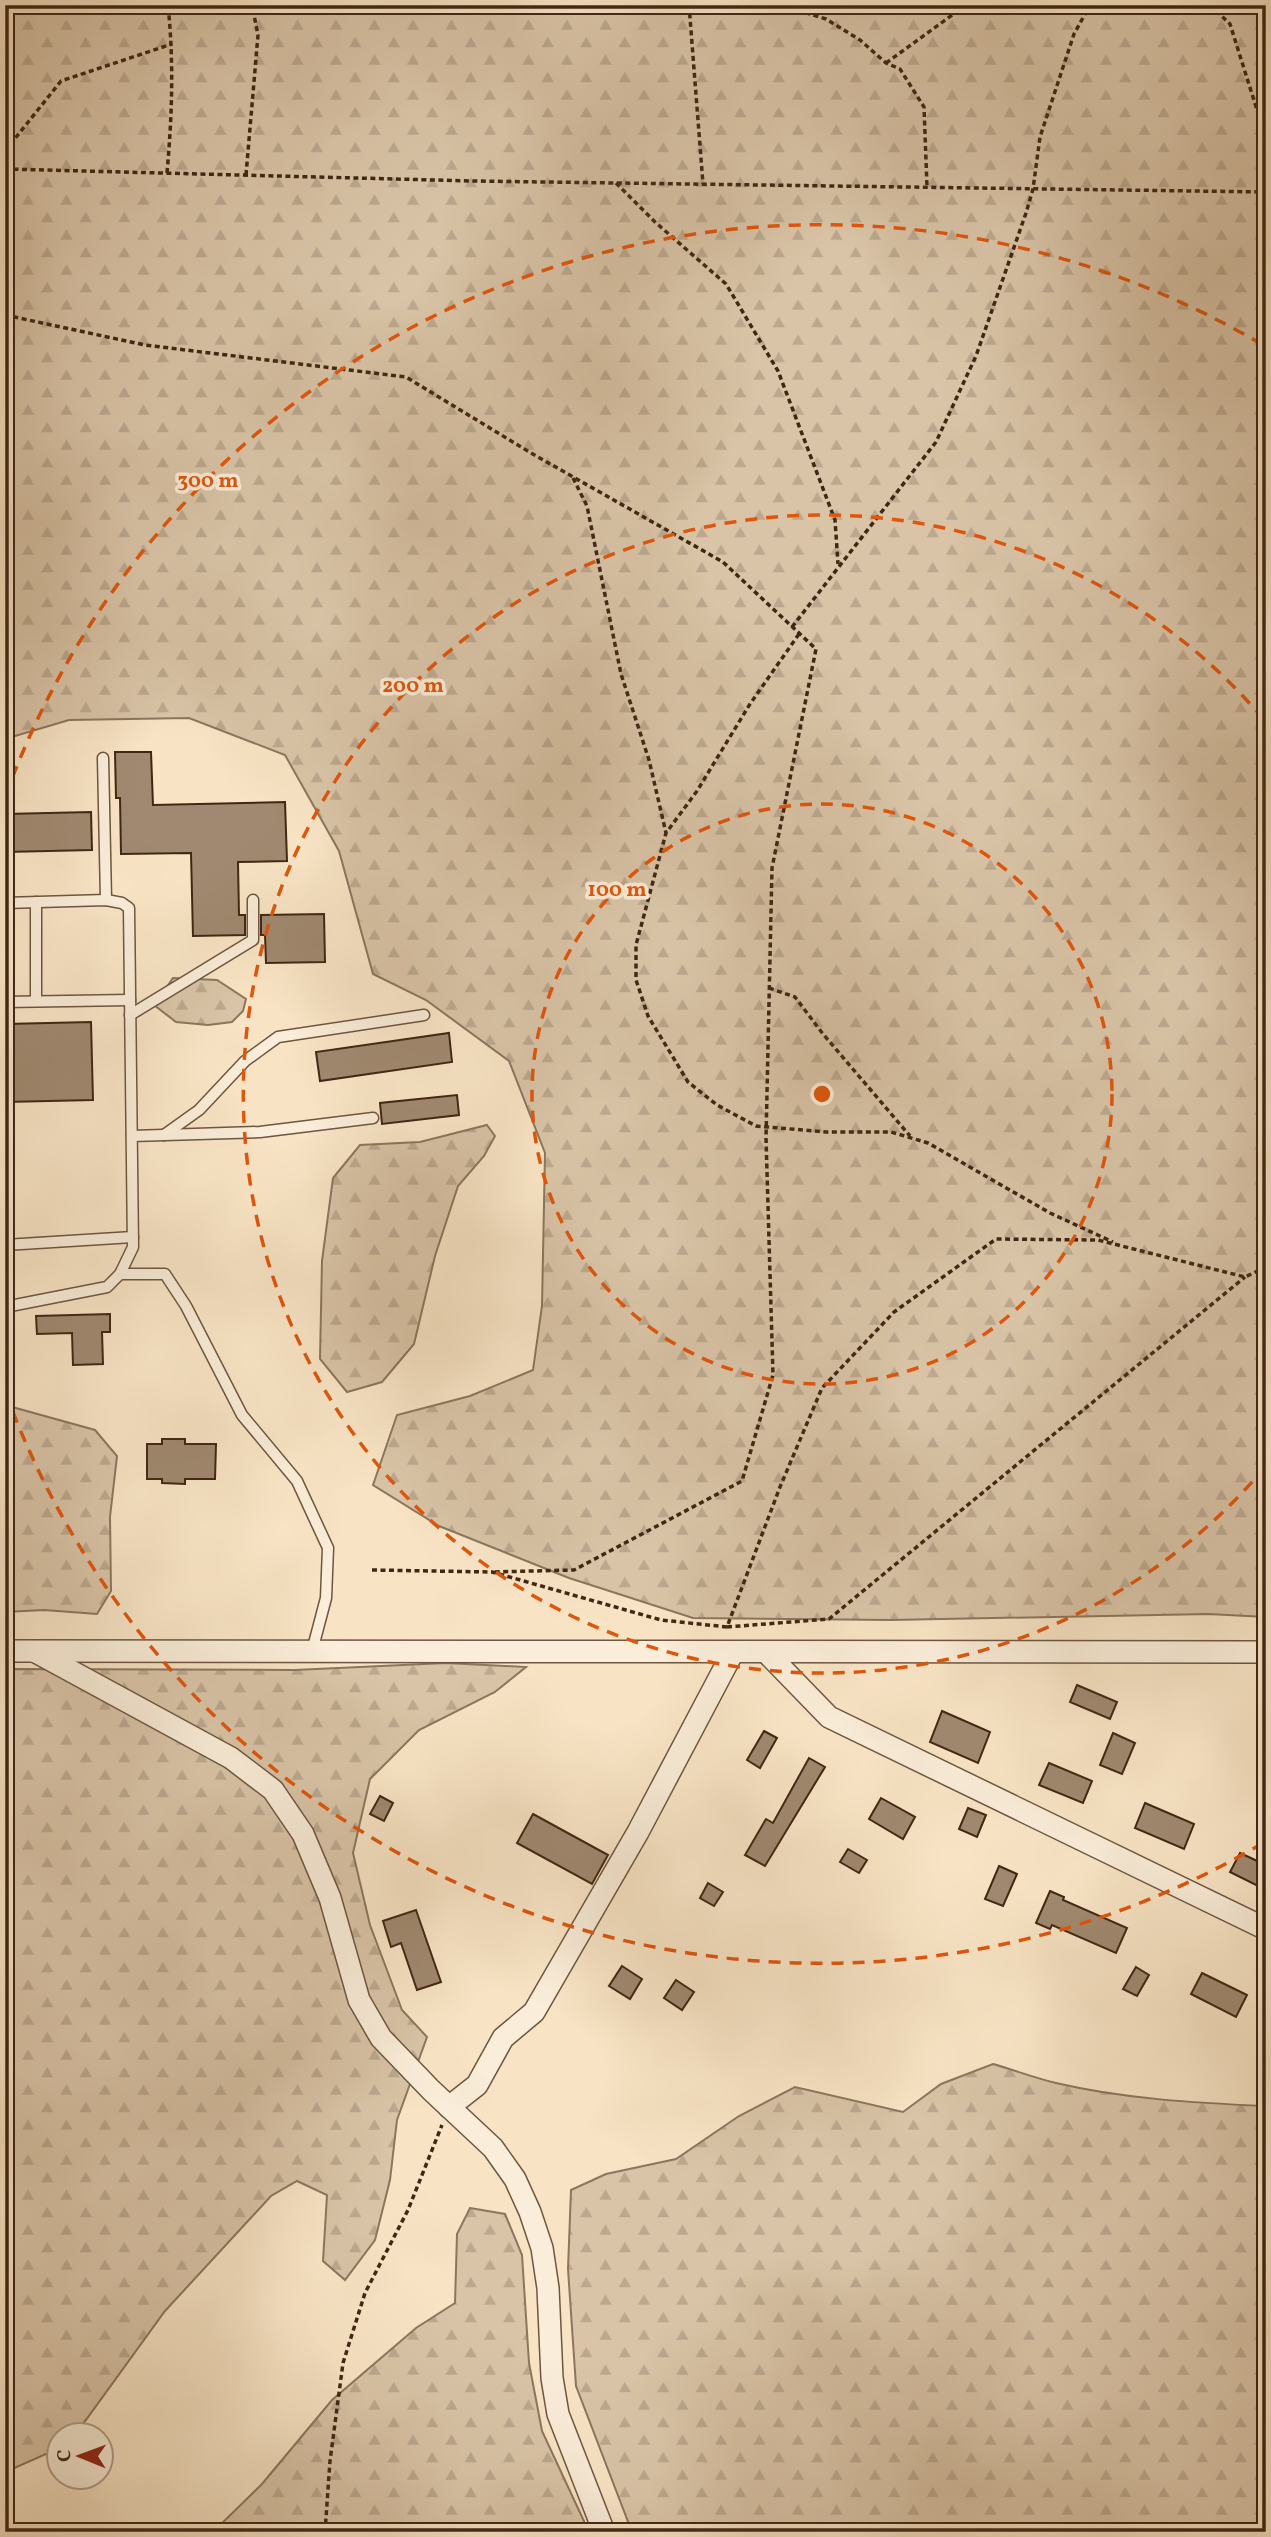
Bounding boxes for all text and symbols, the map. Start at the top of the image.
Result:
text: 300 m [178,467,238,496]
text: 200 m [382,672,444,701]
text: 100 m [587,876,647,905]
centre of rings [810,1082,834,1106]
north arrow [46,2422,116,2492]
text: С [52,2449,78,2462]

